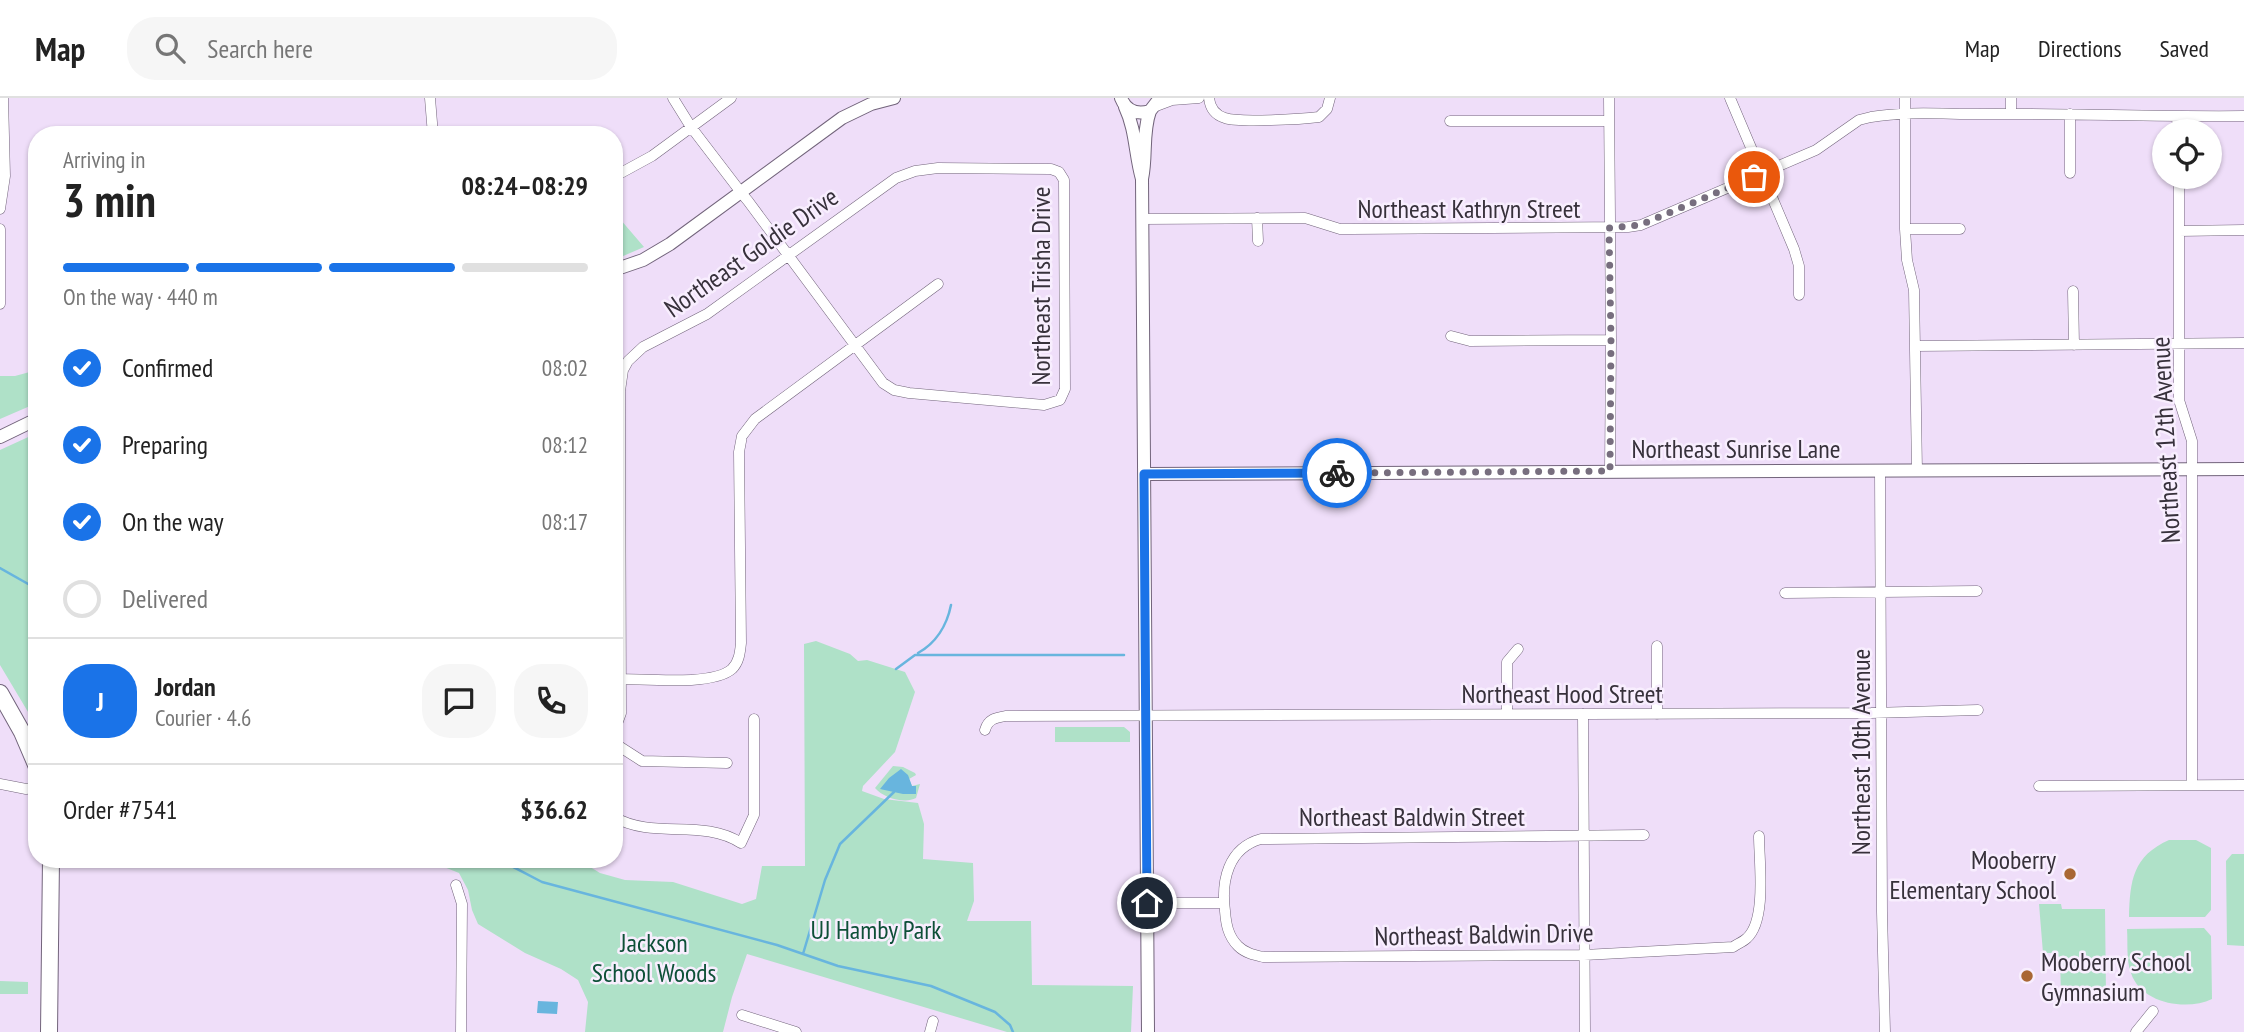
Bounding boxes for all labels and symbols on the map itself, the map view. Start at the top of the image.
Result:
pin [1724,147,1784,207]
street label: Northeast Goldie Drive [658,180,844,324]
street label: Northeast Trisha Drive [1024,186,1057,386]
street label: Northeast Kathryn Street [1357,192,1581,225]
street label: Northeast 12th Avenue [2143,336,2187,544]
street label: Northeast Sunrise Lane [1632,432,1840,465]
courier [1302,438,1372,508]
street label: Northeast 10th Avenue [1844,649,1877,855]
street label: Northeast Hood Street [1461,677,1663,710]
street label: Northeast Baldwin Street [1299,800,1525,833]
place label: Mooberry Elementary School [1889,843,2056,906]
marker: Mooberry Elementary School [2062,866,2078,882]
pin [1117,873,1177,933]
park label: UJ Hamby Park [811,913,941,946]
street label: Northeast Baldwin Drive [1374,916,1594,952]
park label: Jackson School Woods [592,926,716,989]
place label: Mooberry School Gymnasium [2041,945,2191,1008]
marker: Mooberry School Gymnasium [2019,968,2035,984]

